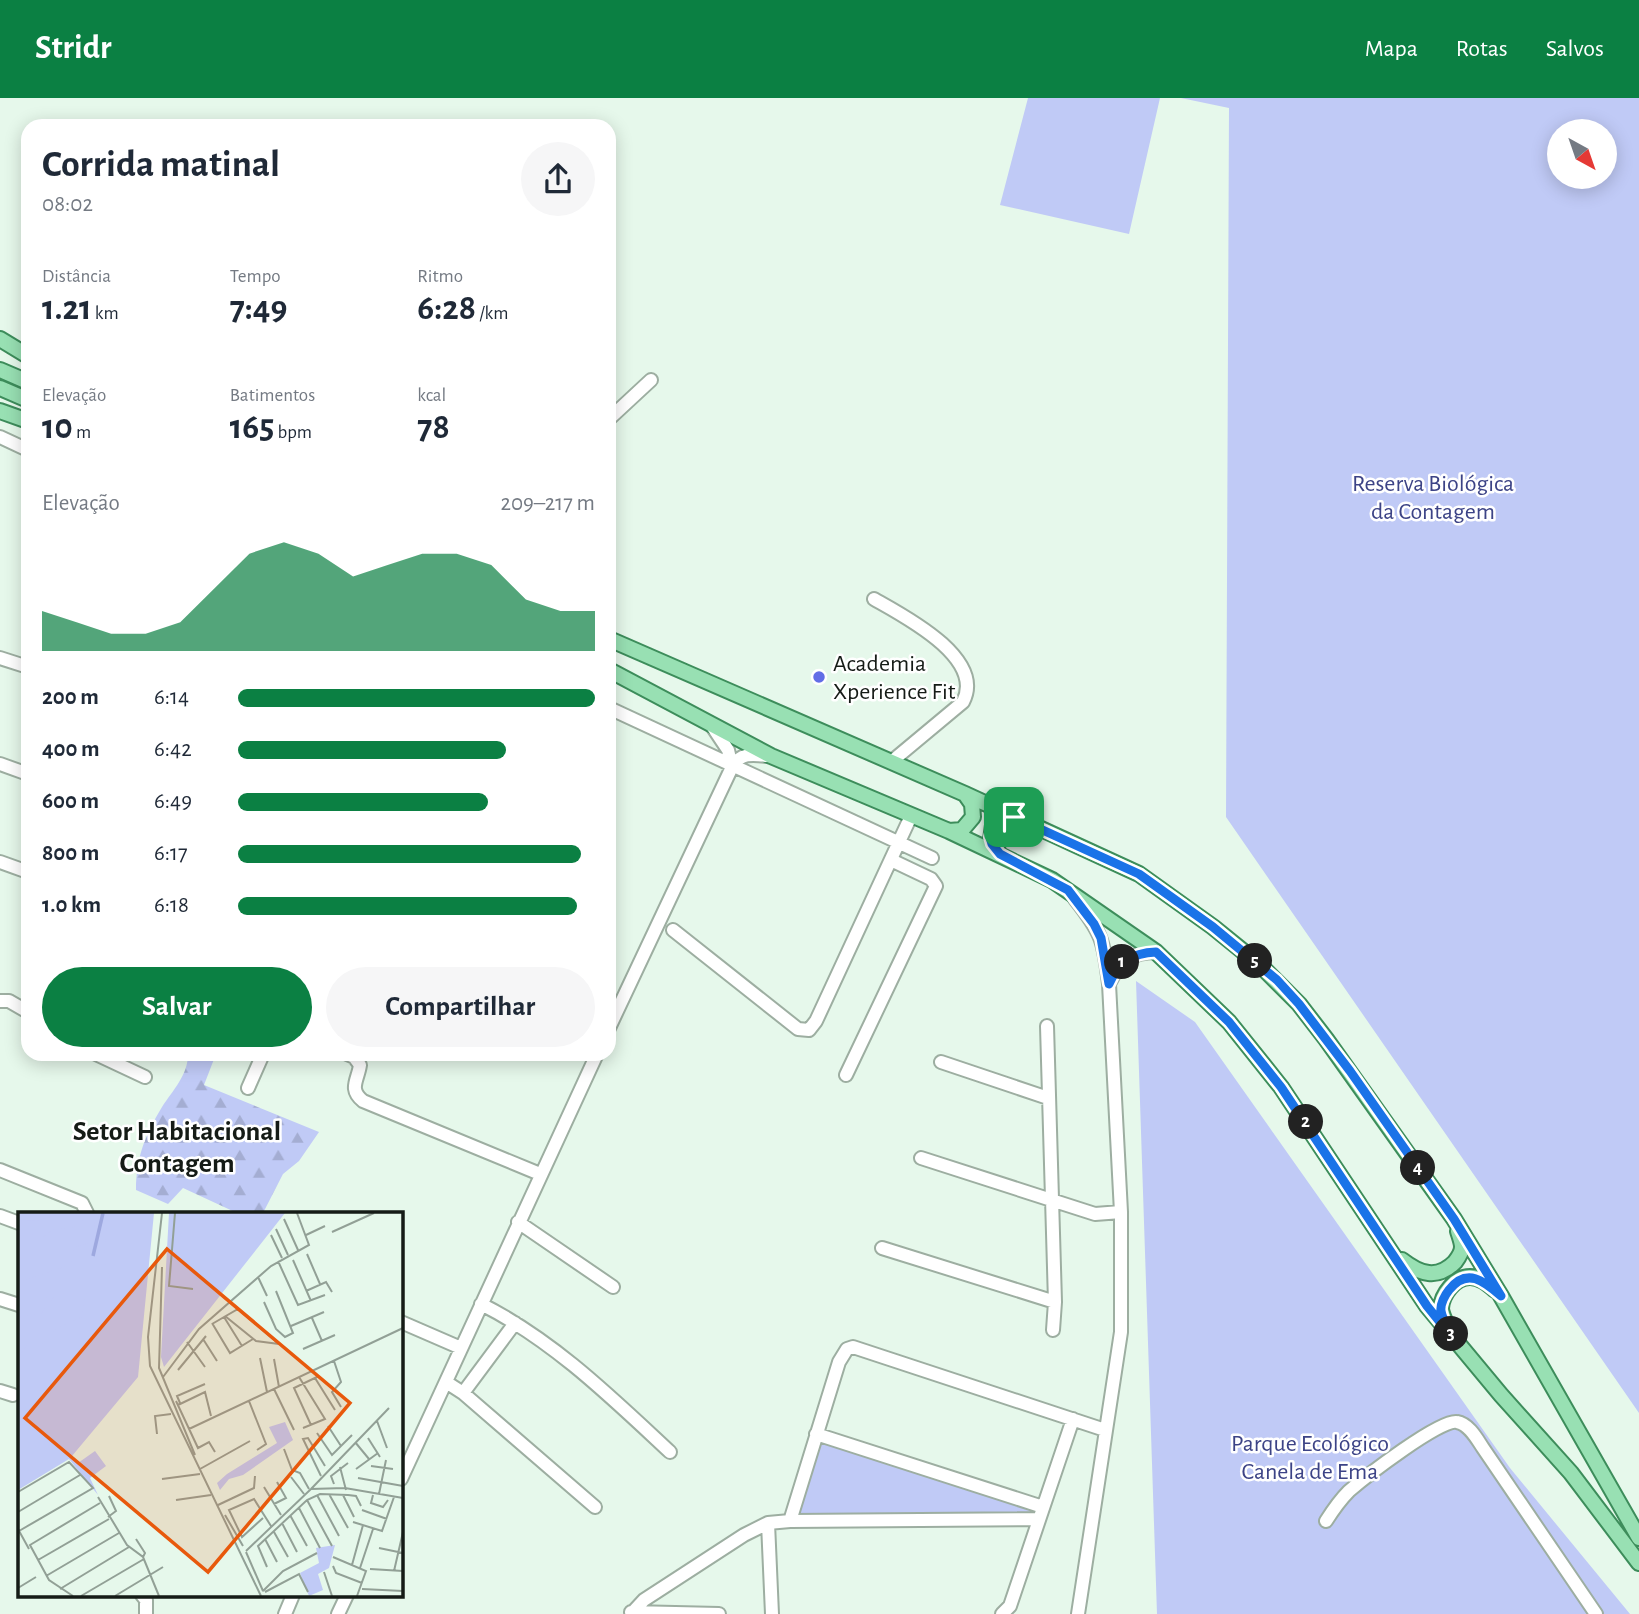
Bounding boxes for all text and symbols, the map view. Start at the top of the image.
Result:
text: Stridr [35,32,112,65]
text: Mapa [1365,37,1418,61]
text: Rotas [1456,37,1508,61]
text: Salvos [1546,37,1604,61]
north arrow [1547,119,1617,189]
map controls [1547,119,1617,189]
button: share [521,142,595,216]
text: Corrida matinal [42,146,280,184]
text: 08:02 [42,193,93,216]
text: Distância [42,267,111,286]
text: Tempo [230,267,281,286]
text: Ritmo [417,267,463,286]
text: 1.21 [42,291,92,326]
text: 7:49 [230,291,287,326]
text: 6:28 [417,291,476,326]
text: km [92,304,119,323]
text: /km [476,304,508,323]
text: Elevação [42,386,106,405]
text: Batimentos [230,386,315,405]
text: kcal [417,386,446,405]
text: 10 [42,410,73,445]
text: 165 [230,410,274,445]
text: 78 [417,410,450,445]
text: m [73,423,91,442]
text: bpm [274,423,312,442]
park label: Reserva Biológica da Contagem [1352,472,1514,524]
text: Elevação [42,492,120,515]
text: 209–217 m [500,492,595,515]
place label: Academia Xperience Fit [833,652,956,704]
marker: Academia Xperience Fit [811,669,827,685]
text: 200 m [42,686,99,709]
text: 6:14 [154,686,189,709]
text: 400 m [42,738,100,761]
text: 6:42 [154,738,192,761]
pin [984,787,1044,847]
text: 600 m [42,790,99,813]
text: 6:49 [154,790,192,813]
icon: arrive [995,798,1033,836]
text: 800 m [42,842,99,865]
text: 6:17 [154,842,188,865]
text: 1.0 km [42,894,101,917]
text: 6:18 [154,894,189,917]
pin: 1 [1104,944,1140,980]
pin: 5 [1238,944,1272,978]
text: 5 [1250,951,1259,970]
text: 1 [1118,952,1125,971]
button: Salvar [42,967,312,1047]
button: Compartilhar [326,967,595,1047]
pin: 2 [1288,1104,1324,1140]
text: 2 [1301,1112,1310,1131]
district label: Setor Habitacional Contagem [73,1118,281,1178]
pin: 4 [1400,1150,1436,1186]
text: 4 [1413,1158,1422,1177]
inset map [18,1212,402,1596]
pin: 3 [1434,1316,1468,1352]
text: 3 [1446,1324,1455,1343]
park label: Parque Ecológico Canela de Ema [1231,1432,1389,1484]

